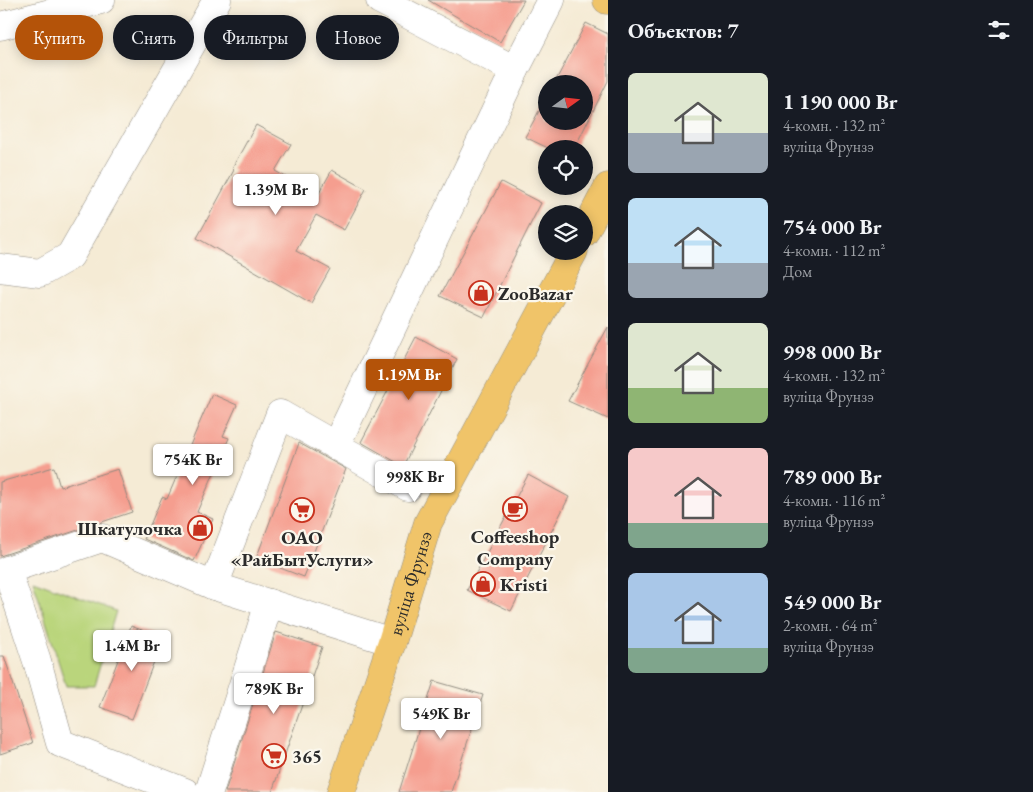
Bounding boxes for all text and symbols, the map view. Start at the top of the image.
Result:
chip: Купить [15,15,103,60]
chip: Снять [113,15,194,60]
chip: Фильтры [204,15,306,60]
chip: Новое [316,15,399,60]
icon: filters [985,16,1013,44]
text: Объектов: 7 [628,17,739,44]
north arrow [538,75,592,130]
map controls [538,75,593,260]
text: 1 190 000 Br [783,88,898,115]
icon: home [668,93,728,153]
text: 4-комн. · 132 m² [783,115,885,136]
text: вуліца Фрунзэ [783,136,874,157]
button: locate [538,140,593,195]
pin: 1.39M Br [224,174,328,216]
text: 1.39M Br [244,179,308,200]
button: layers [538,205,593,260]
text: 754 000 Br [783,213,881,240]
icon: home [668,218,728,278]
text: 4-комн. · 112 m² [783,240,885,261]
text: Дом [783,261,812,282]
shop icon: ZooBazar [468,280,494,306]
place label: ZooBazar [498,281,573,306]
text: 998 000 Br [783,338,881,365]
icon: home [668,343,728,403]
pin: 1.19M Br [357,358,461,401]
text: 1.19M Br [377,364,441,385]
text: 4-комн. · 132 m² [783,365,885,386]
text: вуліца Фрунзэ [783,386,874,407]
pin: 754K Br [147,444,239,486]
text: 754K Br [164,449,222,470]
pin: 998K Br [369,460,461,503]
text: 789 000 Br [783,463,881,490]
text: 998K Br [386,466,444,487]
icon: home [668,468,728,528]
text: 4-комн. · 116 m² [783,490,885,511]
cafe icon: Coffeeshop Company [502,496,528,522]
supermarket icon: ОАО «РайБытУслуги» [289,497,315,523]
text: вуліца Фрунзэ [783,511,874,532]
shop icon: Шкатулочка [187,515,213,541]
place label: Шкатулочка [78,516,183,541]
place label: Coffeeshop Company [471,524,560,571]
place label: ОАО «РайБытУслуги» [230,525,374,572]
street label: вуліца Фрунзэ [382,528,437,638]
shop icon: Kristi [470,571,496,597]
place label: Kristi [500,572,548,597]
text: 549 000 Br [783,588,881,615]
icon: home [668,593,728,653]
text: 2-комн. · 64 m² [783,615,878,636]
pin: 1.4M Br [86,630,178,672]
text: 1.4M Br [104,635,160,656]
text: вуліца Фрунзэ [783,636,874,657]
pin: 789K Br [228,672,320,715]
text: 789K Br [245,678,303,699]
pin: 549K Br [395,698,487,740]
text: 549K Br [412,703,470,724]
supermarket icon: 365 [261,743,287,769]
place label: 365 [292,744,322,769]

